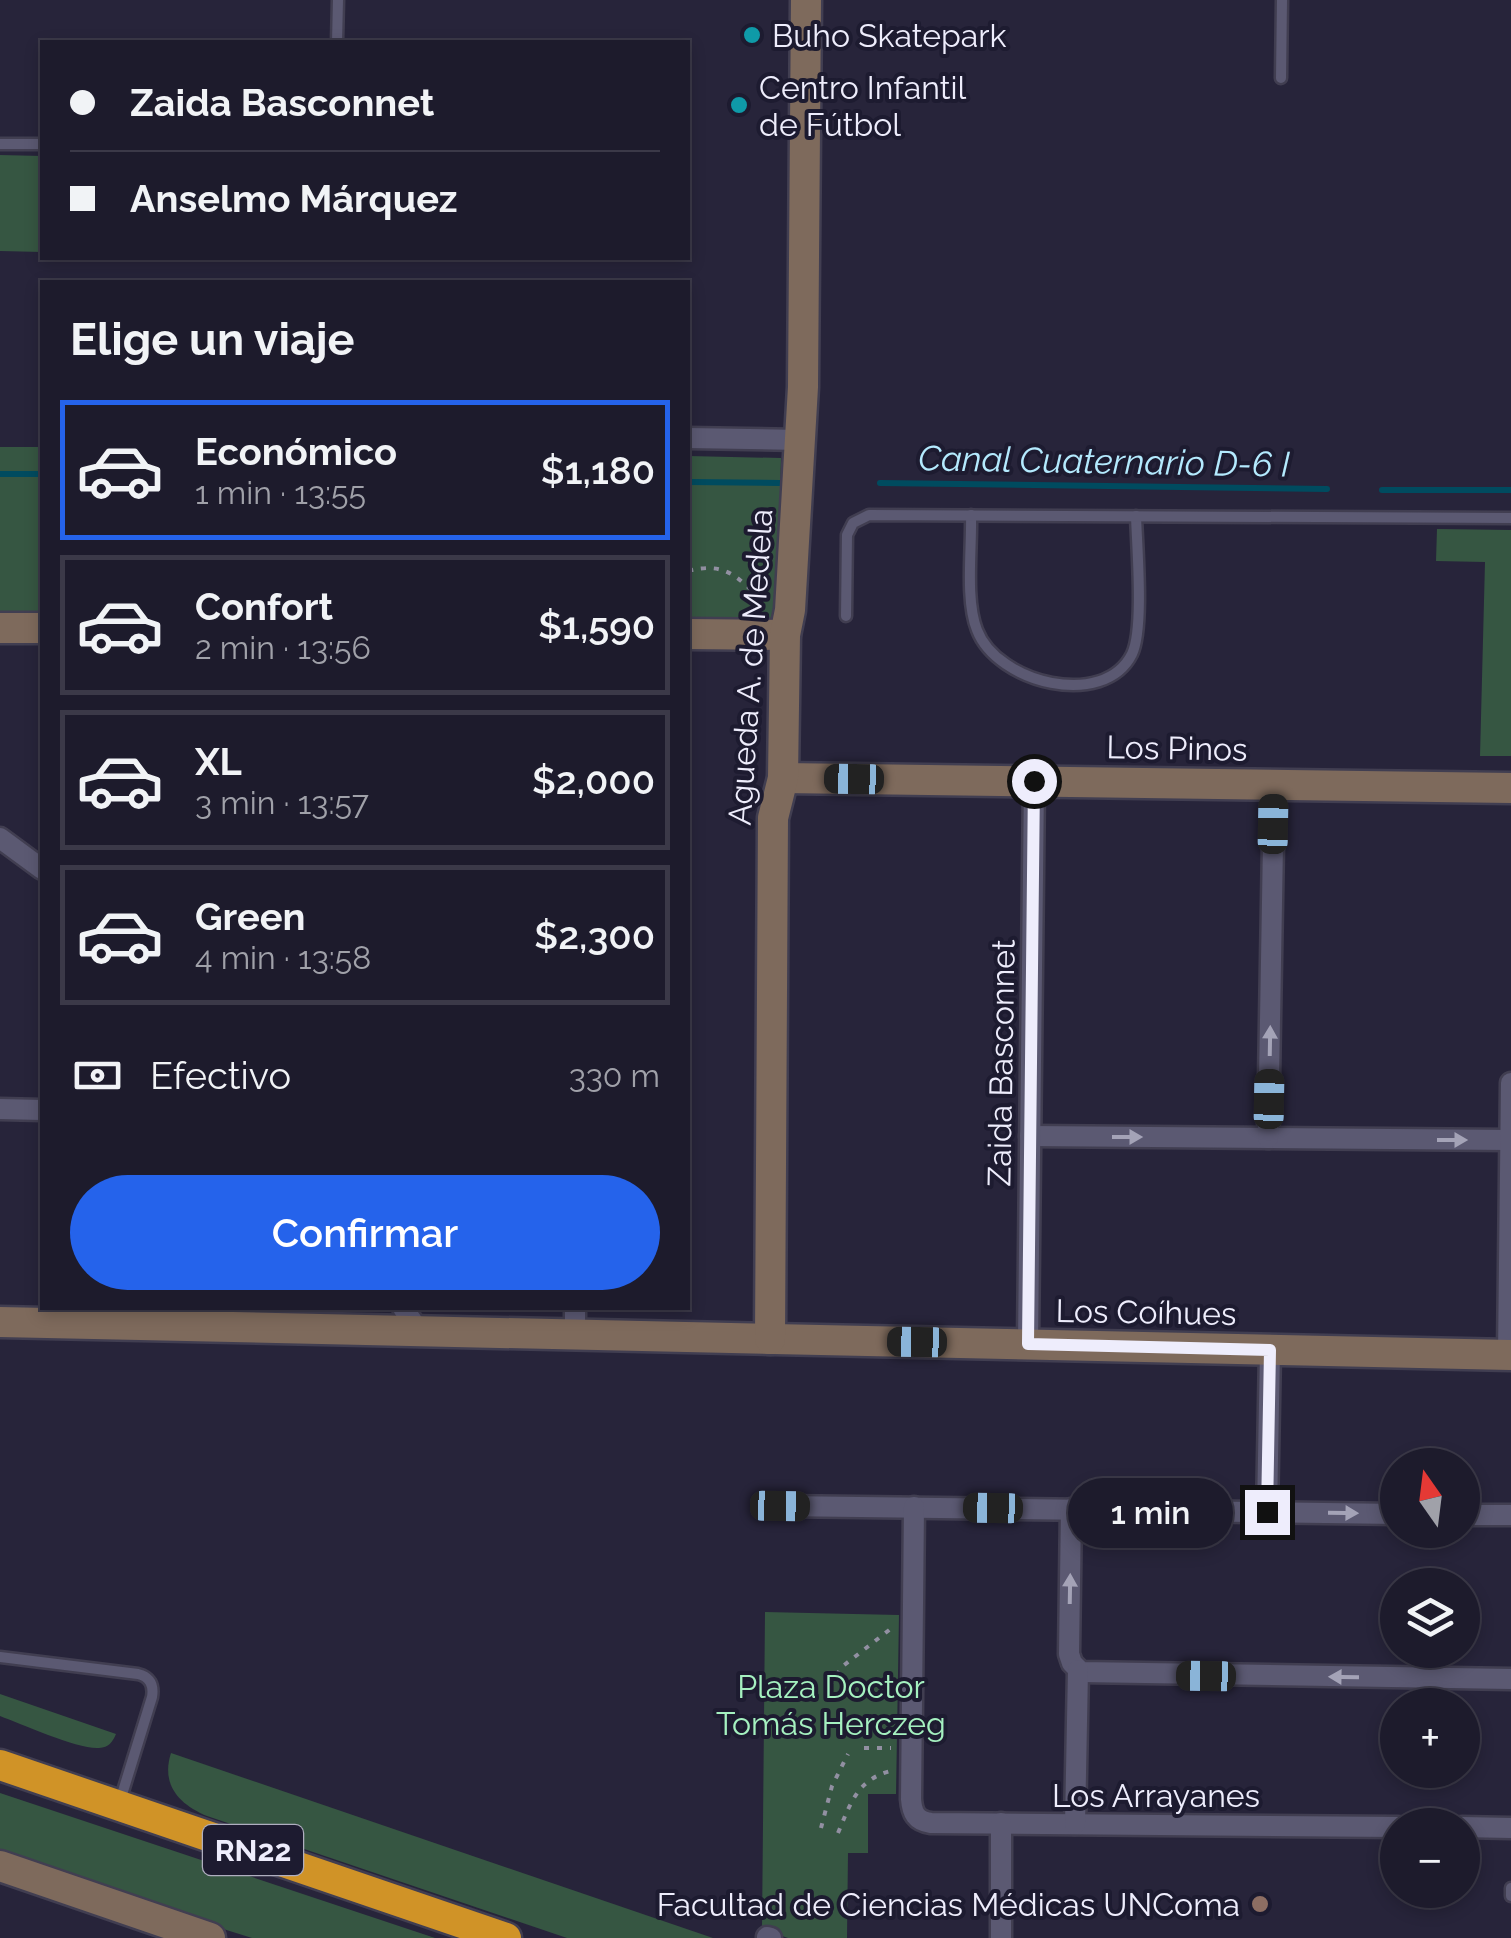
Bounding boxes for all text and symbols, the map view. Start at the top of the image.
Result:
place label: Buho Skatepark [772,17,1006,54]
marker: Buho Skatepark [741,24,763,46]
place label: Centro Infantil de Fútbol [759,69,966,143]
text: Zaida Basconnet [130,80,434,125]
marker: Centro Infantil de Fútbol [728,94,750,116]
text: Anselmo Márquez [130,176,457,221]
text: Elige un viaje [70,313,354,366]
icon: car [75,425,165,515]
text: Económico [195,429,397,474]
water label: Canal Cuaternario D-6 I [918,437,1291,485]
text: $1,180 [541,448,655,493]
text: 1 min · 13:55 [195,474,366,511]
street label: Agueda A. de Medela [720,507,780,827]
icon: car [75,580,165,670]
text: Confort [195,584,333,629]
text: $1,590 [538,603,655,648]
text: 2 min · 13:56 [195,629,371,666]
street label: Los Pinos [1106,728,1248,768]
icon: car [75,735,165,825]
text: XL [195,739,242,784]
text: $2,000 [532,758,655,803]
route start [1012,759,1057,804]
car [824,763,884,795]
text: 3 min · 13:57 [195,784,369,821]
car [1257,794,1289,854]
icon: car [75,890,165,980]
text: Green [195,894,305,939]
text: $2,300 [534,913,655,958]
text: 4 min · 13:58 [195,939,371,976]
street label: Zaida Basconnet [980,939,1022,1187]
one-way arrow [1262,1024,1278,1056]
icon: cash [70,1048,125,1103]
text: Efectivo [150,1053,291,1098]
text: 330 m [569,1057,660,1094]
car [1253,1069,1285,1129]
one-way arrow [1112,1129,1144,1145]
one-way arrow [1437,1132,1469,1148]
button: Confirmar [70,1175,660,1290]
street label: Los Coíhues [1055,1292,1237,1332]
car [887,1326,947,1358]
north arrow [1380,1448,1480,1548]
map controls [1380,1448,1480,1908]
callout: 1 min [1067,1477,1232,1547]
car [750,1490,810,1522]
route end [1245,1490,1290,1535]
car [963,1492,1023,1524]
text: 1 min [1111,1494,1190,1531]
one-way arrow [1328,1505,1360,1521]
button: layers [1380,1568,1480,1668]
one-way arrow [1062,1573,1078,1605]
car [1176,1660,1236,1692]
park label: Plaza Doctor Tomás Herczeg [716,1668,946,1742]
one-way arrow [1327,1669,1359,1685]
button: + [1380,1688,1480,1788]
street label: Los Arrayanes [1052,1777,1260,1814]
button: − [1380,1808,1480,1908]
road number: RN22 [203,1825,303,1875]
place label: Facultad de Ciencias Médicas UNComa [657,1886,1240,1923]
marker: Facultad de Ciencias Médicas UNComa [1249,1893,1271,1915]

